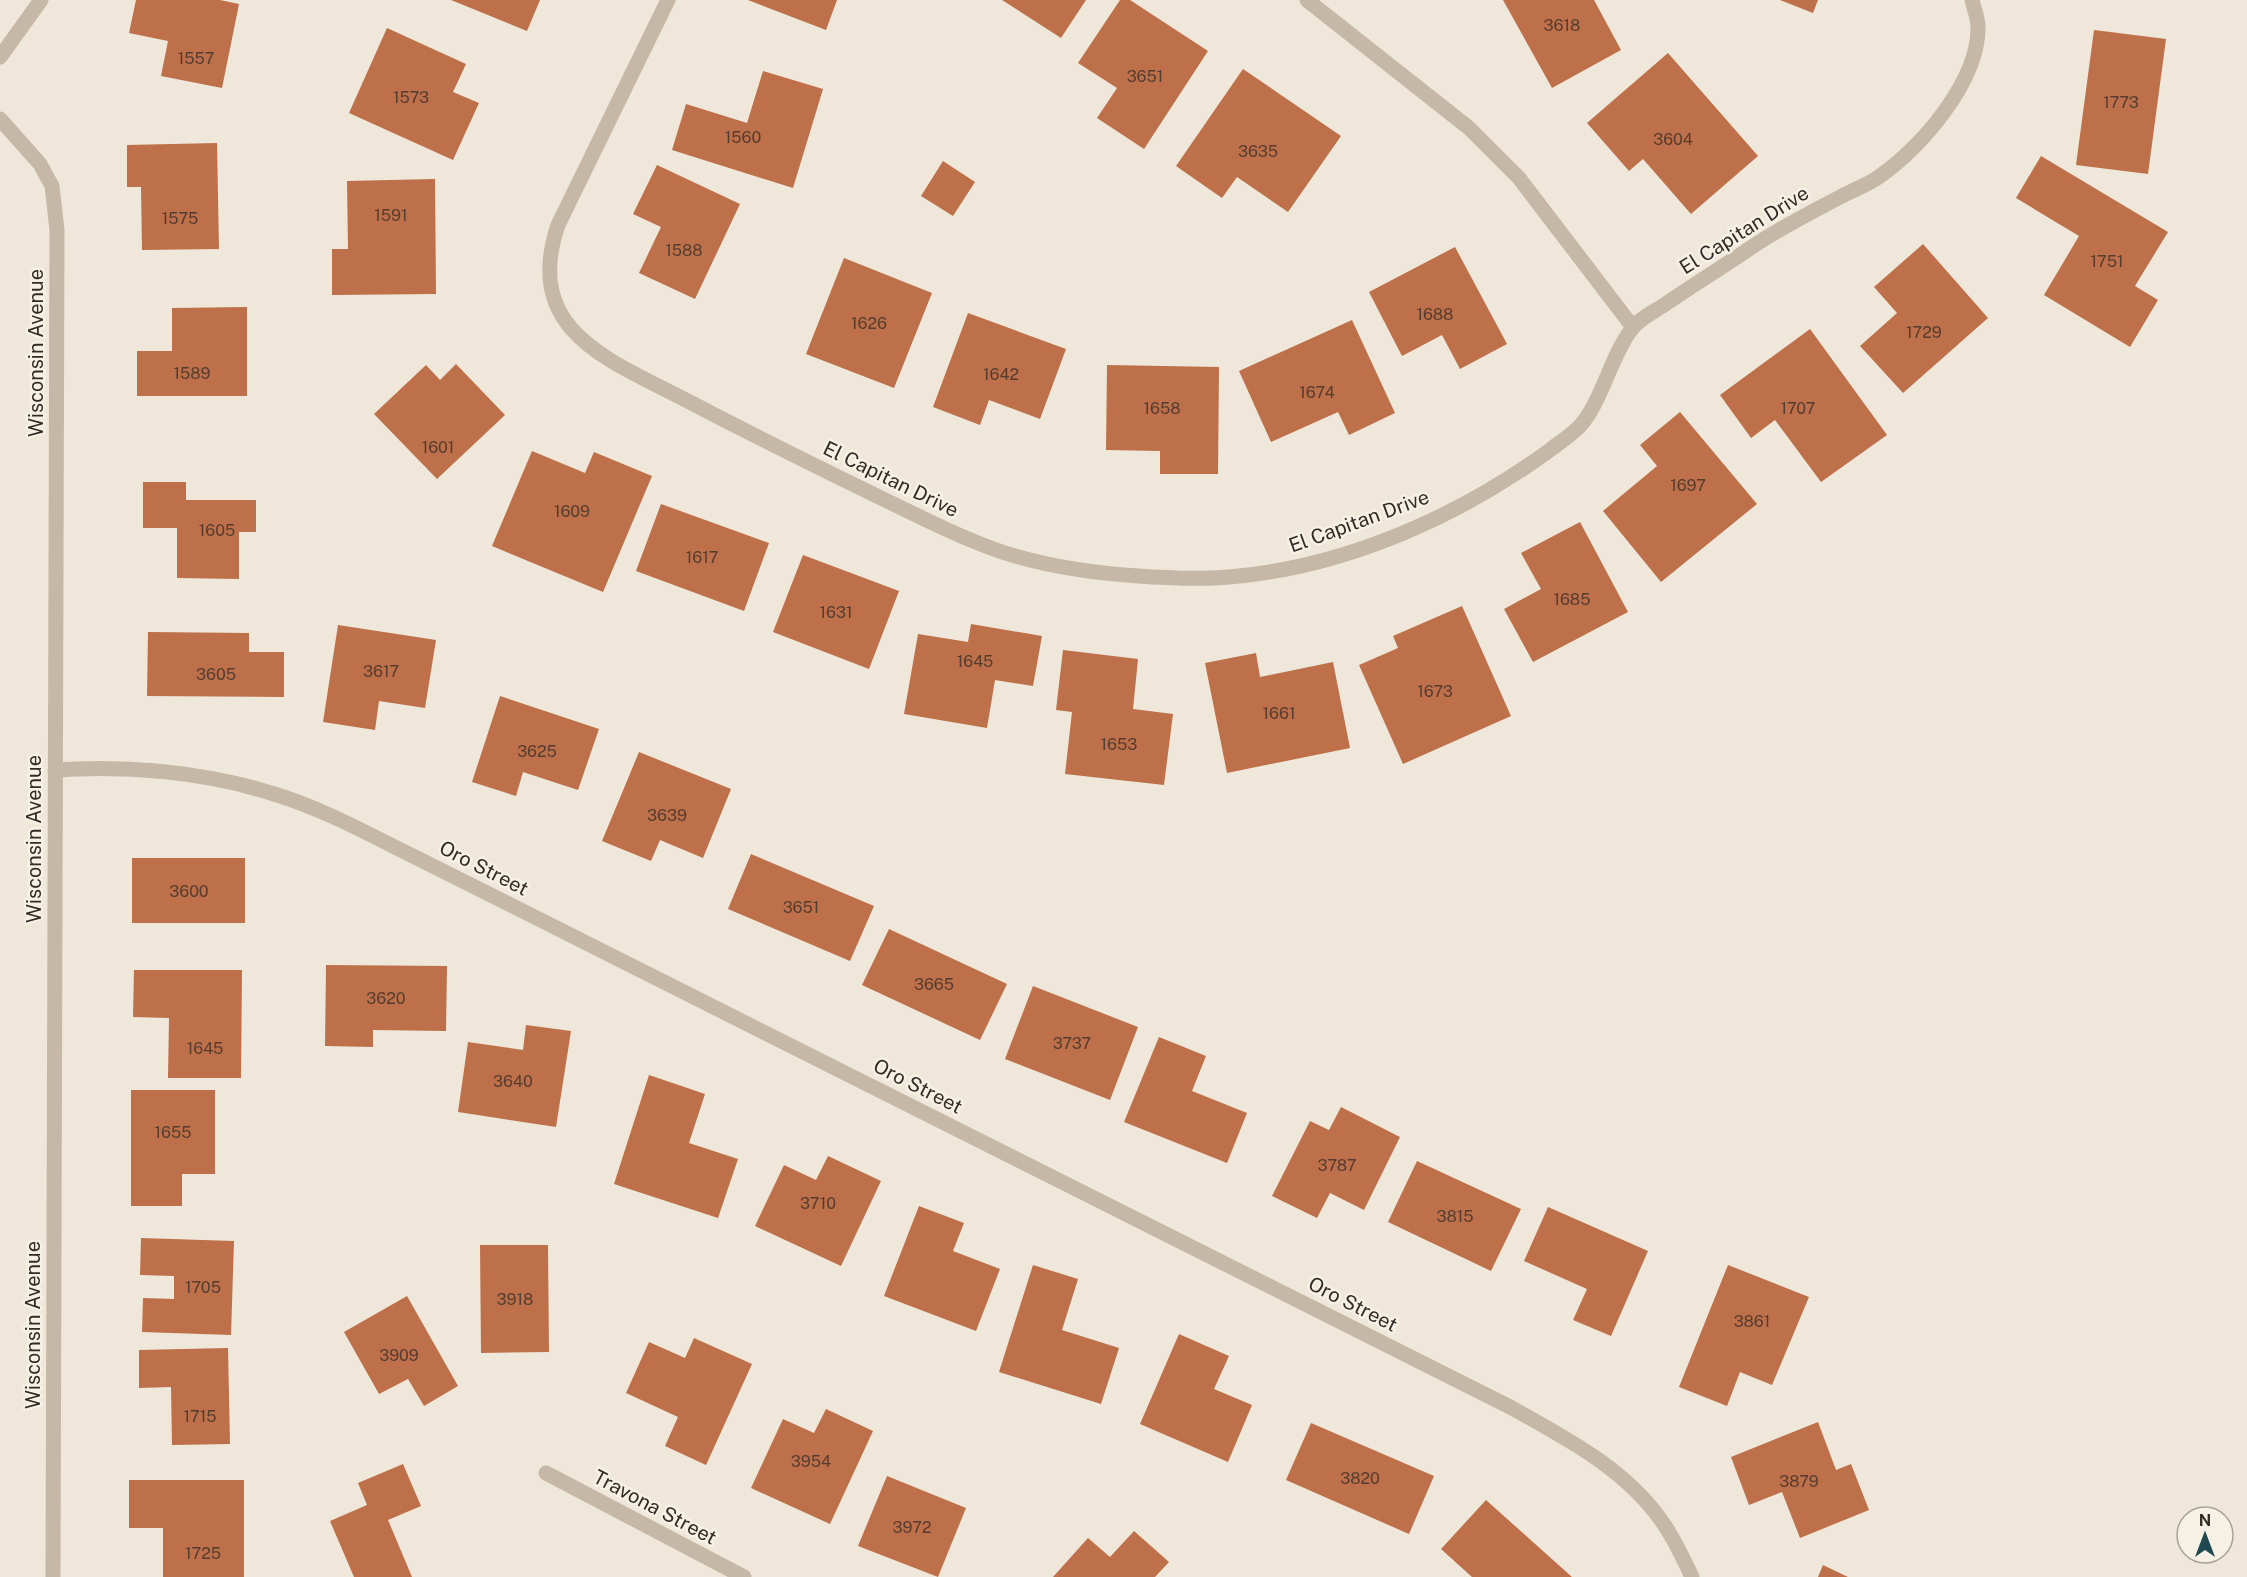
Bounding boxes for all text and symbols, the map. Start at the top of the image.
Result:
house number: 3618 [1544,16,1580,35]
house number: 1557 [178,49,214,68]
house number: 3651 [1127,67,1163,86]
house number: 1573 [393,88,429,107]
house number: 1773 [2103,93,2139,112]
house number: 1560 [725,128,761,147]
house number: 3604 [1653,130,1693,149]
house number: 3635 [1238,142,1278,161]
street label: El Capitan Drive [1675,181,1813,279]
house number: 1591 [374,206,408,225]
house number: 1575 [162,209,198,228]
house number: 1588 [665,241,703,260]
house number: 1751 [2091,252,2123,271]
street label: Wisconsin Avenue [24,269,48,437]
house number: 1688 [1417,305,1453,324]
house number: 1626 [851,314,887,333]
house number: 1729 [1906,323,1942,342]
house number: 1589 [173,364,211,383]
house number: 1642 [983,365,1019,384]
house number: 1674 [1299,383,1335,402]
house number: 1658 [1143,399,1181,418]
house number: 1707 [1781,399,1815,418]
street label: El Capitan Drive [819,436,963,522]
house number: 1601 [422,438,454,457]
house number: 1697 [1670,476,1706,495]
street label: El Capitan Drive [1286,484,1432,558]
house number: 1609 [554,502,590,521]
house number: 1605 [199,521,235,540]
house number: 1617 [686,548,718,567]
house number: 1685 [1554,590,1590,609]
house number: 1631 [820,603,852,622]
house number: 1645 [957,652,993,671]
house number: 3617 [363,662,399,681]
house number: 3605 [196,665,236,684]
house number: 1673 [1417,682,1453,701]
house number: 1661 [1263,704,1295,723]
house number: 1653 [1101,735,1137,754]
house number: 3625 [517,742,557,761]
street label: Wisconsin Avenue [22,755,46,923]
house number: 3639 [647,806,687,825]
street label: Oro Street [435,835,533,901]
house number: 3600 [169,882,209,901]
house number: 3651 [783,898,819,917]
house number: 3665 [914,975,954,994]
house number: 3620 [366,989,406,1008]
house number: 3737 [1053,1034,1091,1053]
house number: 1645 [187,1039,223,1058]
street label: Oro Street [869,1053,967,1119]
house number: 3640 [493,1072,533,1091]
house number: 1655 [155,1123,191,1142]
house number: 3787 [1318,1156,1356,1175]
house number: 3710 [800,1194,836,1213]
house number: 3815 [1436,1207,1474,1226]
street label: Wisconsin Avenue [21,1241,45,1409]
street label: Oro Street [1304,1271,1402,1337]
house number: 1705 [185,1278,221,1297]
house number: 3918 [497,1290,533,1309]
house number: 3861 [1734,1312,1770,1331]
house number: 3909 [379,1346,419,1365]
house number: 1715 [183,1407,217,1426]
house number: 3954 [791,1452,831,1471]
street label: Travona Street [589,1464,721,1550]
house number: 3820 [1340,1469,1380,1488]
house number: 3879 [1779,1472,1819,1491]
north arrow [2175,1505,2235,1565]
text: N [2199,1511,2211,1530]
house number: 3972 [893,1518,931,1537]
house number: 1725 [185,1544,221,1563]

